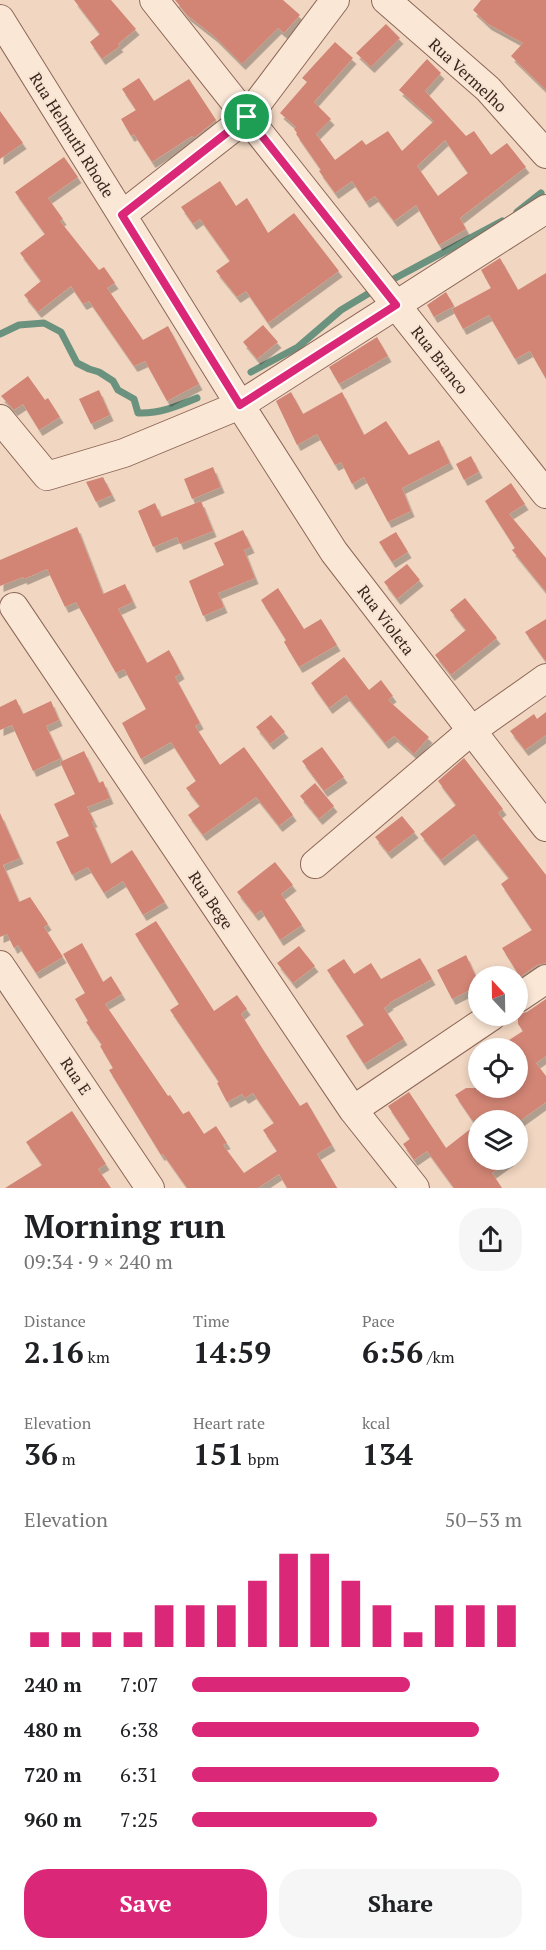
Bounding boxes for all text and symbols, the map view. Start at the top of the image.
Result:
street label: Rua Vermelho [424,33,512,117]
street label: Rua Helmuth Rhode [25,68,119,202]
pin [221,91,272,142]
icon: arrive [230,100,263,133]
street label: Rua Branco [406,321,474,399]
street label: Rua Violeta [352,580,420,660]
street label: Rua Bege [184,867,238,933]
north arrow [468,966,528,1026]
map controls [468,966,528,1170]
button: locate [468,1038,528,1098]
street label: Rua E [56,1053,96,1099]
button: layers [468,1110,528,1170]
text: Morning run [24,1204,226,1247]
button: share [459,1208,522,1271]
text: 09:34 · 9 × 240 m [24,1248,173,1275]
text: Distance [24,1310,86,1332]
text: Time [193,1310,230,1332]
text: Pace [362,1310,395,1332]
text: 2.16 [24,1332,84,1372]
text: 14:59 [193,1332,271,1372]
text: 6:56 [362,1332,423,1372]
text: km [84,1346,110,1368]
text: /km [423,1346,455,1368]
text: Elevation [24,1412,91,1434]
text: Heart rate [193,1412,265,1434]
text: kcal [362,1412,390,1434]
text: 36 [24,1434,58,1474]
text: 151 [193,1434,244,1474]
text: 134 [362,1434,413,1474]
text: m [58,1448,76,1470]
text: bpm [244,1448,279,1470]
text: Elevation [24,1506,108,1533]
text: 50–53 m [445,1506,522,1533]
text: 240 m [24,1671,82,1698]
text: 7:07 [120,1671,159,1698]
text: 480 m [24,1716,82,1743]
text: 6:38 [120,1716,159,1743]
text: 720 m [24,1761,82,1788]
text: 6:31 [120,1761,159,1788]
text: 960 m [24,1806,82,1833]
text: 7:25 [120,1806,159,1833]
button: Save [24,1869,267,1938]
button: Share [279,1869,522,1938]

